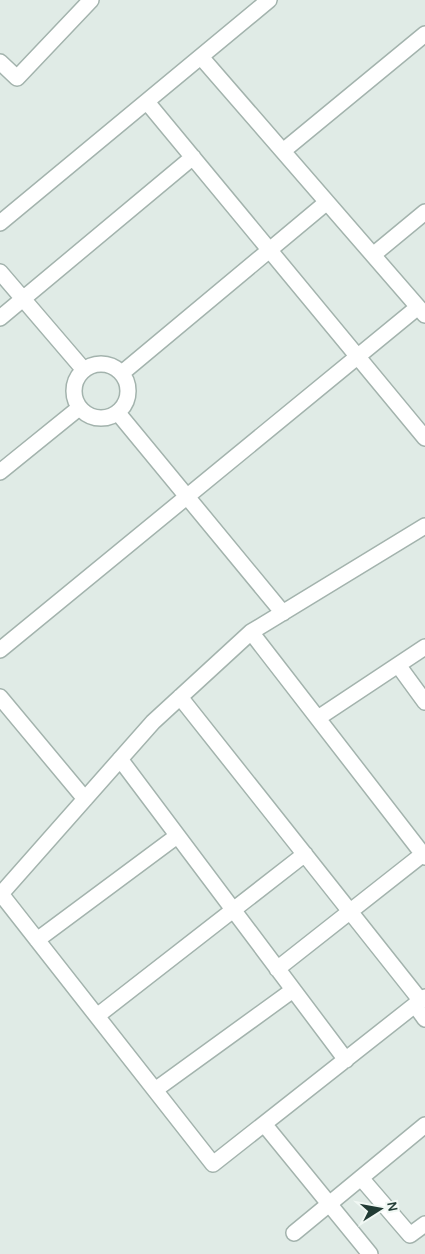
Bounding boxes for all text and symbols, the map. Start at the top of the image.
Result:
north arrow [355,1184,405,1234]
text: N [383,1200,402,1213]

